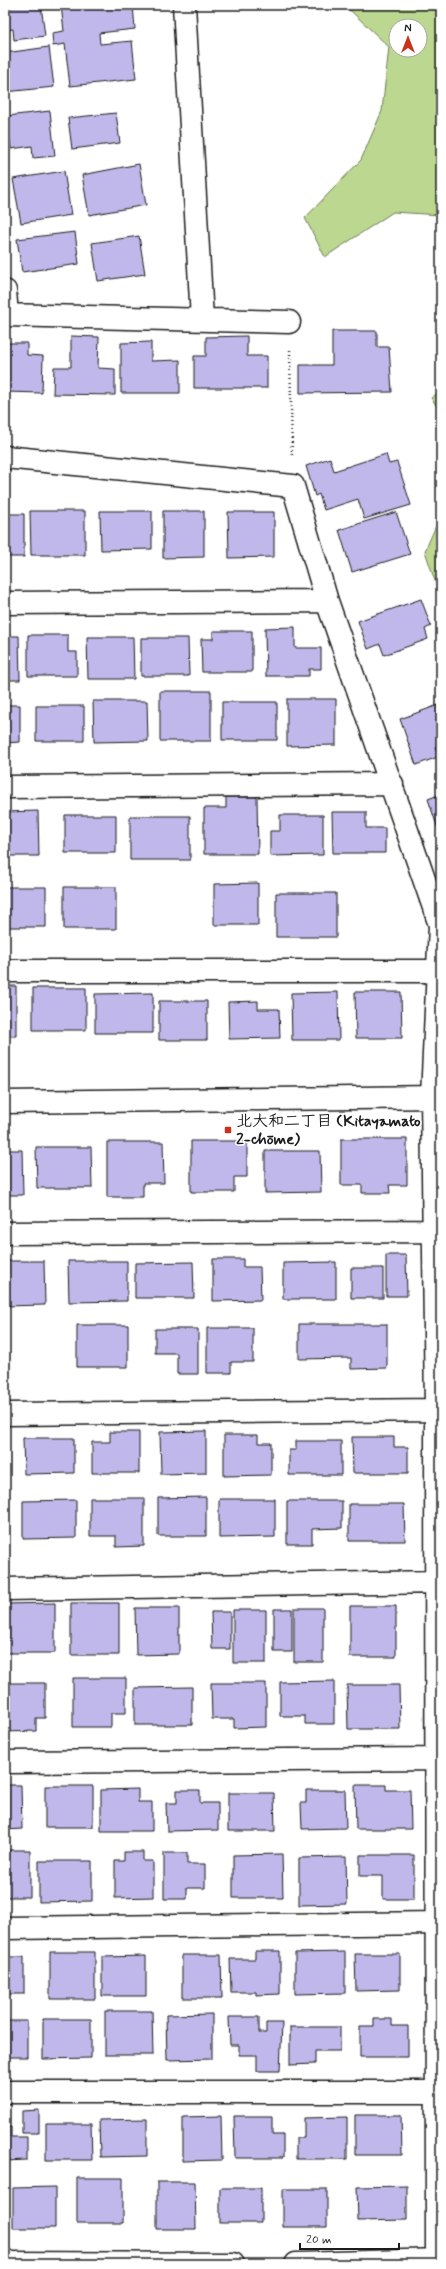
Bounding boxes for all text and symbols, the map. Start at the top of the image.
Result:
north arrow [388,18,428,58]
text: N [404,22,412,36]
place label: 北大和二丁目 (Kitayamato 2-chōme) [236,1111,421,1150]
marker: 北大和二丁目 (Kitayamato 2-chōme) [223,1125,233,1135]
scale bar [300,2225,399,2251]
text: 20 m [306,2232,332,2248]

